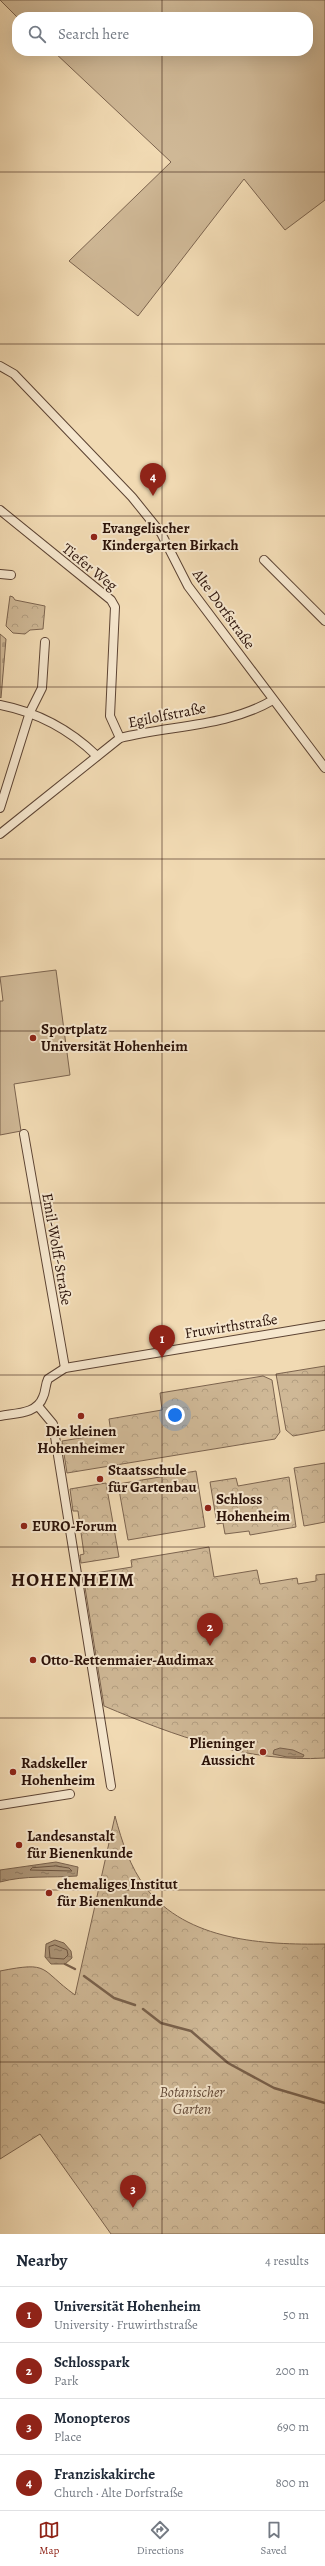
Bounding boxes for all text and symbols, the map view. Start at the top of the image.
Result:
search box [12,12,313,56]
icon: search [26,23,48,45]
text: Search here [58,24,129,44]
pin: 4 [140,463,166,496]
place label: Evangelischer Kindergarten Birkach [102,518,239,555]
marker: Evangelischer Kindergarten Birkach [89,532,99,542]
street label: Tiefer Weg [58,539,122,596]
street label: Alte Dorfstraße [188,564,260,653]
street label: Egilolfstraße [126,698,208,732]
place label: Sportplatz Universität Hohenheim [41,1019,188,1056]
marker: Sportplatz Universität Hohenheim [28,1033,38,1043]
street label: Emil-Wolff-Straße [37,1191,77,1307]
street label: Fruwirthstraße [183,1309,279,1343]
pin: 1 [149,1325,175,1358]
your location [165,1405,185,1425]
marker: Die kleinen Hohenheimer [76,1411,86,1421]
place label: Die kleinen Hohenheimer [37,1421,125,1458]
place label: Staatsschule für Gartenbau [108,1460,197,1497]
marker: Staatsschule für Gartenbau [95,1474,105,1484]
place label: Schloss Hohenheim [216,1489,291,1526]
marker: Schloss Hohenheim [203,1503,213,1513]
place label: EURO-Forum [32,1516,118,1536]
marker: EURO-Forum [19,1521,29,1531]
district label: HOHENHEIM [11,1567,135,1593]
pin: 2 [197,1613,223,1646]
place label: Otto-Rettenmaier-Audimax [41,1650,214,1670]
marker: Otto-Rettenmaier-Audimax [28,1655,38,1665]
place label: Plieninger Aussicht [189,1733,255,1770]
marker: Plieninger Aussicht [258,1747,268,1757]
place label: Radskeller Hohenheim [21,1753,96,1790]
marker: Radskeller Hohenheim [8,1767,18,1777]
place label: Landesanstalt für Bienenkunde [27,1826,133,1863]
marker: Landesanstalt für Bienenkunde [14,1840,24,1850]
place label: ehemaliges Institut für Bienenkunde [57,1874,178,1911]
marker: ehemaliges Institut für Bienenkunde [44,1888,54,1898]
park label: Botanischer Garten [159,2082,225,2119]
pin: 3 [120,2175,146,2208]
text: Nearby [16,2249,67,2272]
text: 4 results [265,2252,309,2269]
text: Universität Hohenheim [54,2296,201,2316]
text: 1 [27,2306,31,2323]
text: 50 m [283,2306,309,2323]
text: University · Fruwirthstraße [54,2316,198,2333]
text: Schlosspark [54,2352,129,2372]
text: 2 [26,2362,32,2379]
text: 200 m [276,2362,309,2379]
text: Park [54,2372,78,2389]
text: Monopteros [54,2408,130,2428]
text: 3 [26,2418,32,2435]
text: 690 m [277,2418,309,2435]
text: Place [54,2428,82,2445]
text: Franziskakirche [54,2464,155,2484]
text: 4 [26,2474,32,2491]
text: 800 m [275,2474,309,2491]
text: Church · Alte Dorfstraße [54,2484,183,2501]
tab: Map [38,2519,60,2558]
tab: Directions [137,2519,184,2558]
tab: Saved [261,2519,287,2558]

